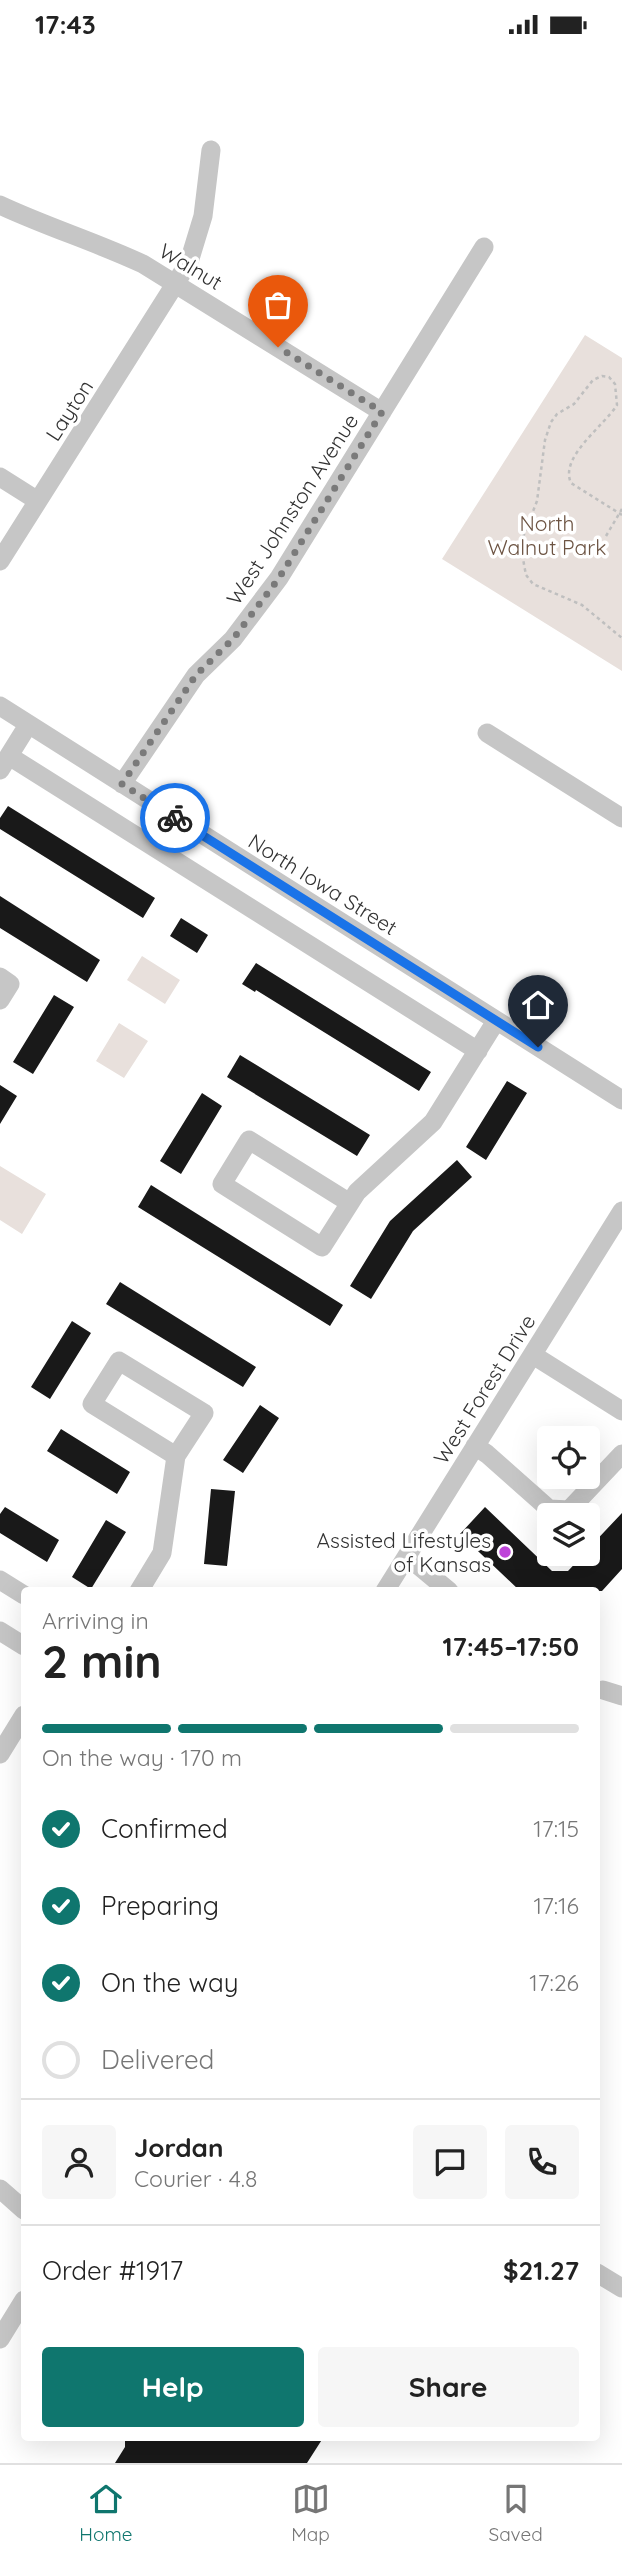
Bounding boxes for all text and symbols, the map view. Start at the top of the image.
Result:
text: 17:43 [35,8,96,41]
street label: Walnut [155,237,227,295]
pin [248,275,308,347]
icon: bag [259,286,297,324]
street label: Layton [40,375,98,445]
street label: West Johnston Avenue [220,409,364,609]
park label: North Walnut Park [487,510,607,560]
courier [140,783,210,853]
icon: bike [156,799,194,837]
street label: North Iowa Street [244,828,402,940]
pin [508,975,568,1047]
icon: home [519,986,557,1024]
street label: West Forest Drive [428,1309,540,1469]
map controls [537,1426,600,1566]
button: locate [537,1426,600,1489]
button: layers [537,1503,600,1566]
place label: Assisted Lifestyles of Kansas [317,1527,491,1577]
marker: Assisted Lifestyles of Kansas [497,1544,513,1560]
text: Arriving in [42,1606,149,1635]
text: 17:45–17:50 [442,1630,579,1663]
text: 2 min [42,1632,162,1690]
text: On the way · 170 m [42,1743,242,1772]
icon: check [42,1810,80,1848]
text: Confirmed [101,1812,228,1845]
text: 17:15 [533,1814,579,1843]
icon: check [42,1887,80,1925]
text: Preparing [101,1889,219,1922]
text: 17:16 [534,1891,579,1920]
icon: check [42,1964,80,2002]
text: On the way [101,1966,239,1999]
text: 17:26 [529,1968,579,1997]
text: Delivered [101,2043,214,2076]
button: person [42,2125,116,2199]
button: chat [413,2125,487,2199]
button: phone [505,2125,579,2199]
text: Jordan [134,2131,223,2164]
text: Courier · 4.8 [134,2164,257,2193]
text: Order #1917 [42,2254,183,2287]
text: $21.27 [503,2254,579,2287]
button: Help [42,2347,304,2427]
button: Share [318,2347,579,2427]
tab: Home [79,2480,133,2546]
tab: Map [291,2480,330,2546]
tab: Saved [489,2480,543,2546]

